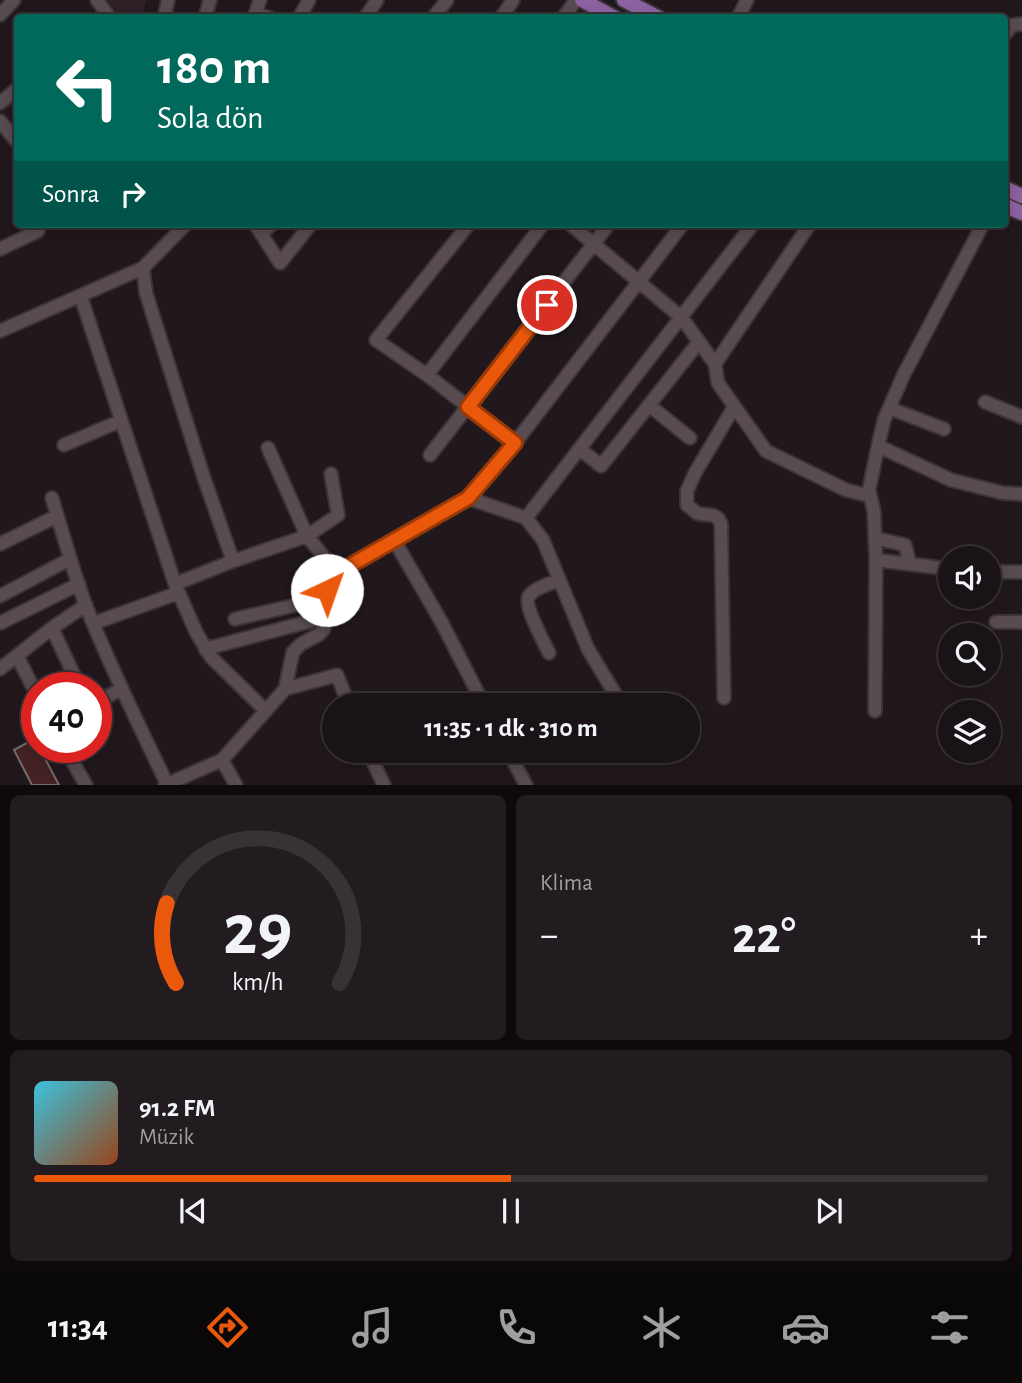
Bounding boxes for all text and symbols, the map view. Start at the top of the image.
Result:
icon: left [42,42,133,133]
text: 180 m [157,44,271,93]
text: Sola dön [157,102,264,134]
icon: right [114,175,152,213]
text: Sonra [42,181,100,207]
pin [517,275,577,335]
icon: arrive [528,286,566,324]
map controls [938,546,1001,763]
button: sound [938,546,1001,609]
position arrow [290,553,364,627]
button: search [938,623,1001,686]
speed limit sign: 40 [21,672,112,763]
button: layers [938,700,1001,763]
text: 11:35 · 1 dk · 310 m [424,715,598,741]
text: Klima [540,872,593,895]
text: 29 [223,896,293,969]
text: 22° [732,910,796,962]
text: − [540,917,558,955]
text: + [970,917,988,955]
text: km/h [232,970,284,995]
text: 91.2 FM [139,1095,215,1121]
text: Müzik [139,1126,194,1149]
icon: previous [174,1192,212,1230]
icon: pause [492,1192,530,1230]
icon: next [810,1192,848,1230]
icon: directions [203,1303,252,1352]
icon: music [348,1303,397,1352]
icon: phone [492,1303,541,1352]
icon: climate [637,1303,686,1352]
icon: car [781,1303,830,1352]
icon: filters [925,1303,974,1352]
text: 11:34 [48,1311,108,1343]

